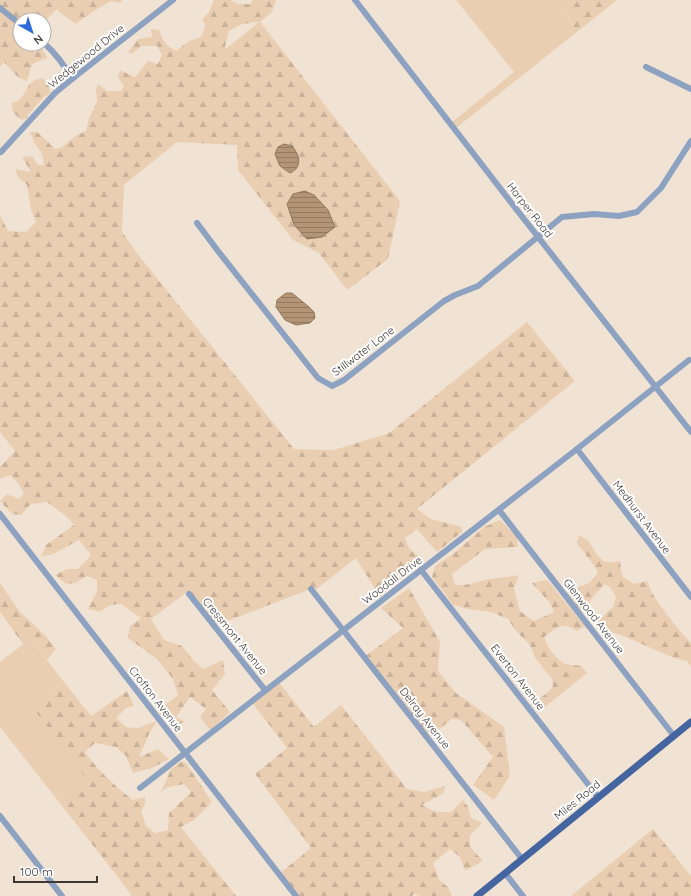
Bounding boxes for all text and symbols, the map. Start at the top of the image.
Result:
north arrow [12,12,52,52]
street label: Wedgewood Drive [45,21,127,91]
text: N [31,32,46,48]
street label: Harper Road [504,180,556,240]
street label: Stillwater Lane [329,323,397,379]
street label: Medhurst Avenue [610,478,674,556]
street label: Woodall Drive [359,553,425,607]
street label: Glenwood Avenue [560,576,628,656]
street label: Cressmont Avenue [200,595,270,677]
street label: Everton Avenue [488,641,548,713]
street label: Crofton Avenue [126,664,186,734]
street label: Delray Avenue [397,684,453,752]
street label: Miles Road [551,777,603,823]
scale bar [14,858,97,884]
text: 100 m [20,864,53,879]

